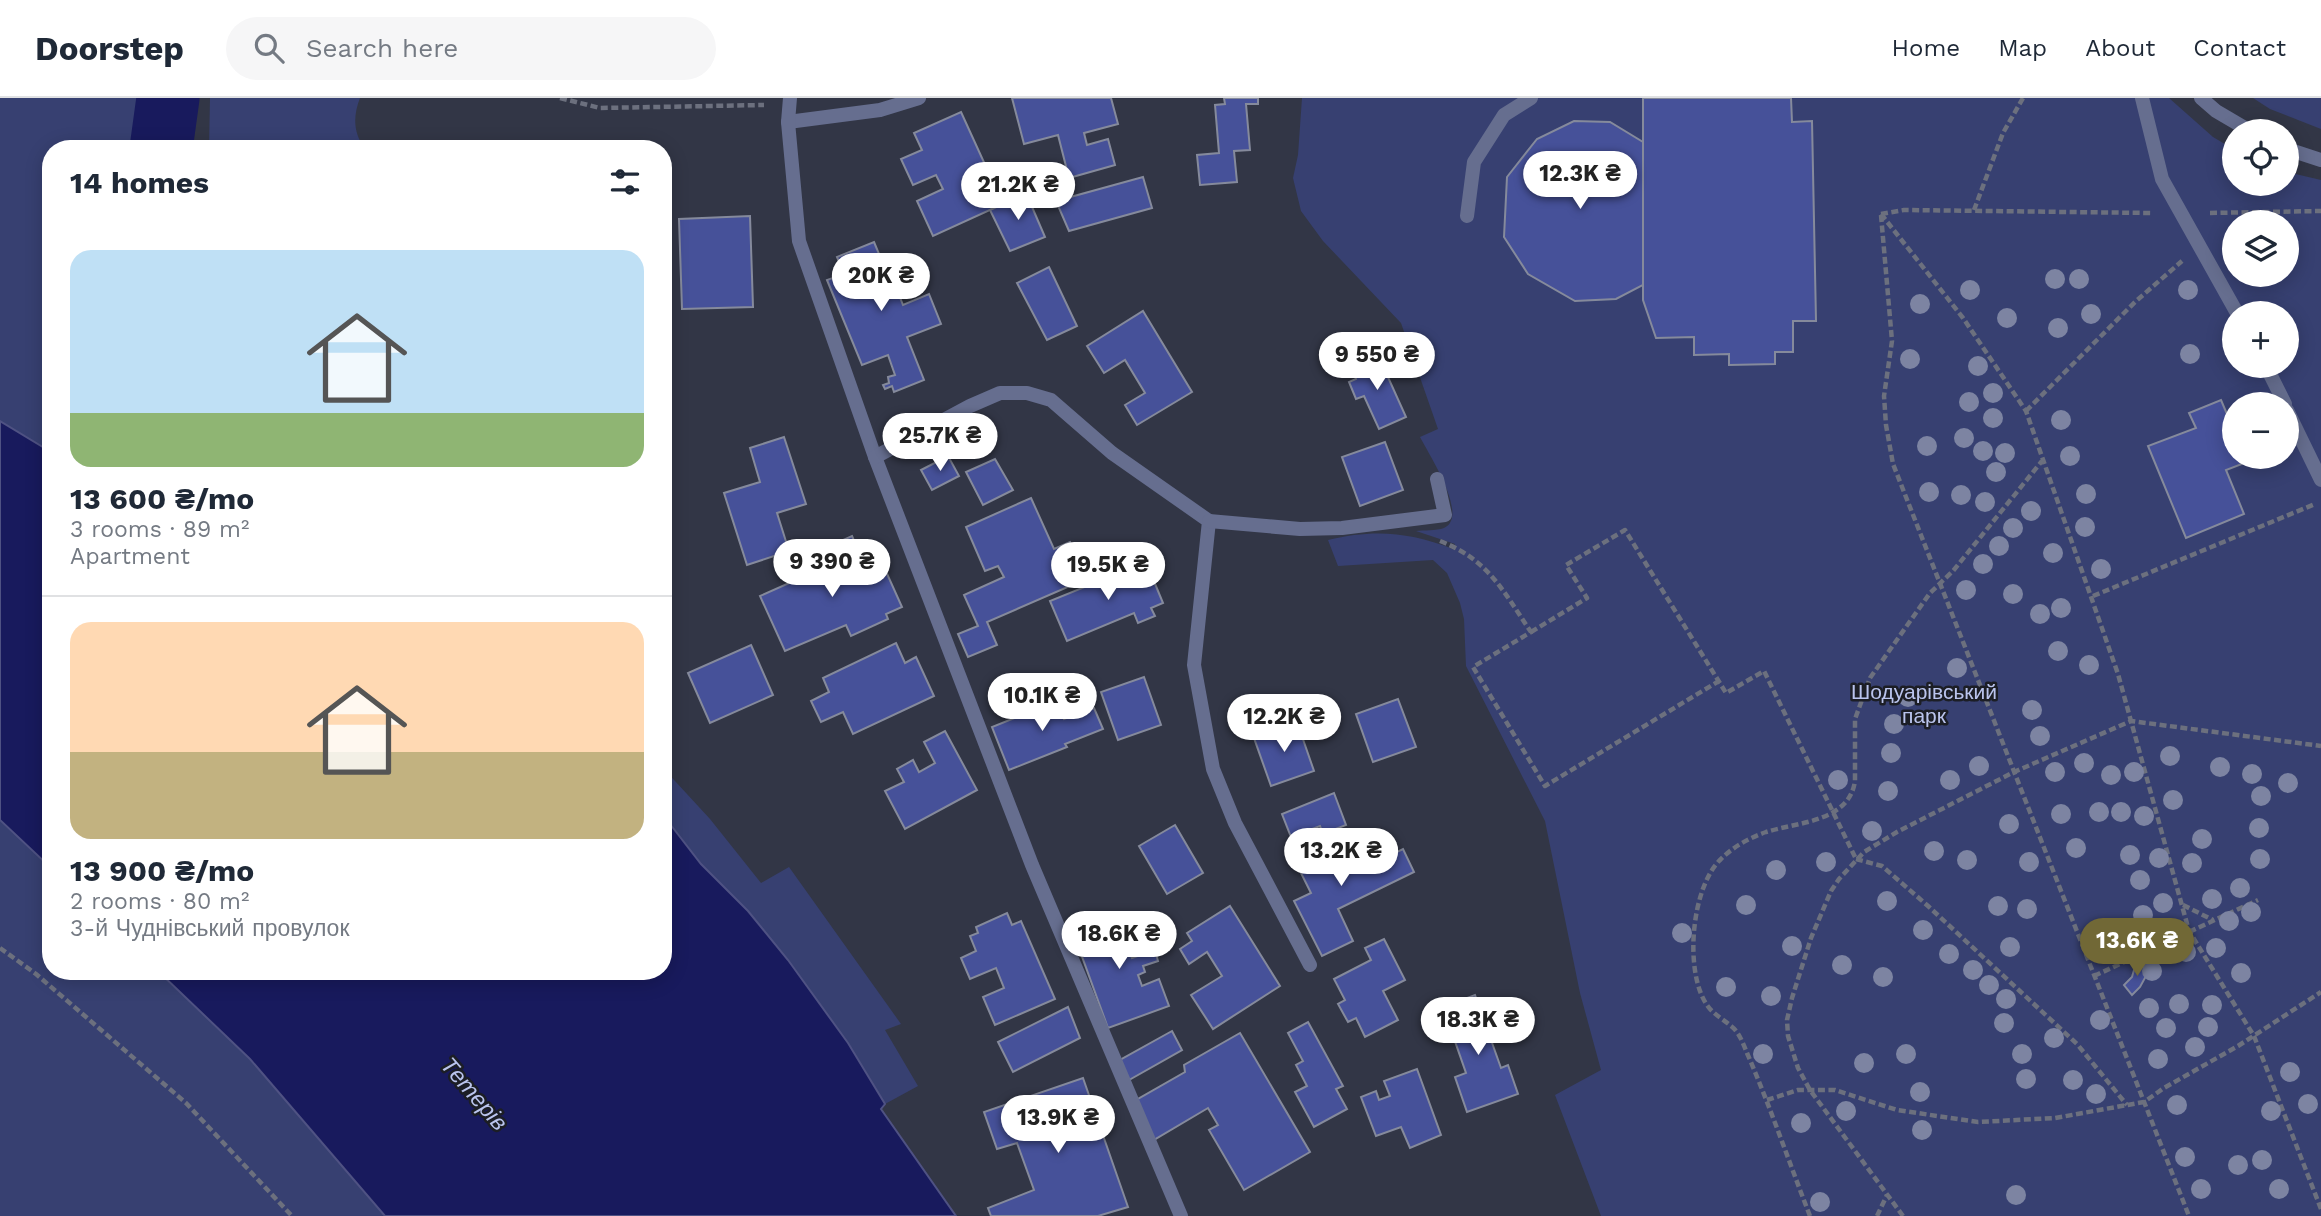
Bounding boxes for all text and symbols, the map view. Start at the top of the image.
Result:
search box [226,17,716,80]
text: Doorstep [35,29,184,68]
icon: search [250,29,288,67]
text: Search here [306,33,458,63]
text: Home [1892,34,1960,62]
text: Map [1998,34,2047,62]
text: About [2085,34,2155,62]
text: Contact [2193,34,2286,62]
map controls [2222,119,2299,469]
button: locate [2222,119,2299,196]
pin: 12.3K ₴ [1515,152,1645,211]
text: 12.3K ₴ [1539,160,1621,187]
pin: 21.2K ₴ [953,162,1083,222]
icon: filters [606,163,644,201]
text: 14 homes [70,165,209,200]
text: 21.2K ₴ [977,171,1059,198]
button: layers [2222,210,2299,287]
pin: 20K ₴ [832,254,930,313]
text: 20K ₴ [848,262,914,289]
icon: home [294,295,420,421]
button: + [2222,301,2299,378]
pin: 9 550 ₴ [1312,332,1442,392]
text: 9 550 ₴ [1335,341,1419,368]
button: − [2222,392,2299,469]
pin: 25.7K ₴ [875,414,1005,473]
text: 25.7K ₴ [899,422,981,449]
text: 13 600 ₴/mo [70,481,254,516]
text: 3 rooms · 89 m² [70,516,249,543]
pin: 9 390 ₴ [767,540,897,599]
pin: 19.5K ₴ [1043,542,1173,602]
text: Apartment [70,543,190,570]
text: 9 390 ₴ [789,548,875,575]
text: 19.5K ₴ [1067,551,1149,578]
icon: home [294,667,420,793]
pin: 10.1K ₴ [977,674,1107,733]
park label: Шодуарівський парк [1851,679,1997,728]
text: 10.1K ₴ [1004,682,1080,709]
pin: 12.2K ₴ [1219,694,1349,754]
text: 12.2K ₴ [1243,703,1325,730]
pin: 13.2K ₴ [1276,828,1406,888]
text: 13.2K ₴ [1300,837,1382,864]
text: 13 900 ₴/mo [70,853,254,888]
text: 2 rooms · 80 m² [70,888,249,915]
pin: 18.6K ₴ [1054,912,1184,971]
text: 3-й Чуднівський провулок [70,915,349,942]
pin: 13.6K ₴ [2072,918,2202,978]
text: 18.6K ₴ [1078,920,1160,947]
text: 13.6K ₴ [2096,927,2178,954]
pin: 18.3K ₴ [1413,998,1543,1057]
text: 18.3K ₴ [1437,1006,1519,1033]
water label: Тетерів [435,1052,513,1136]
pin: 13.9K ₴ [993,1096,1123,1155]
text: 13.9K ₴ [1017,1104,1099,1131]

